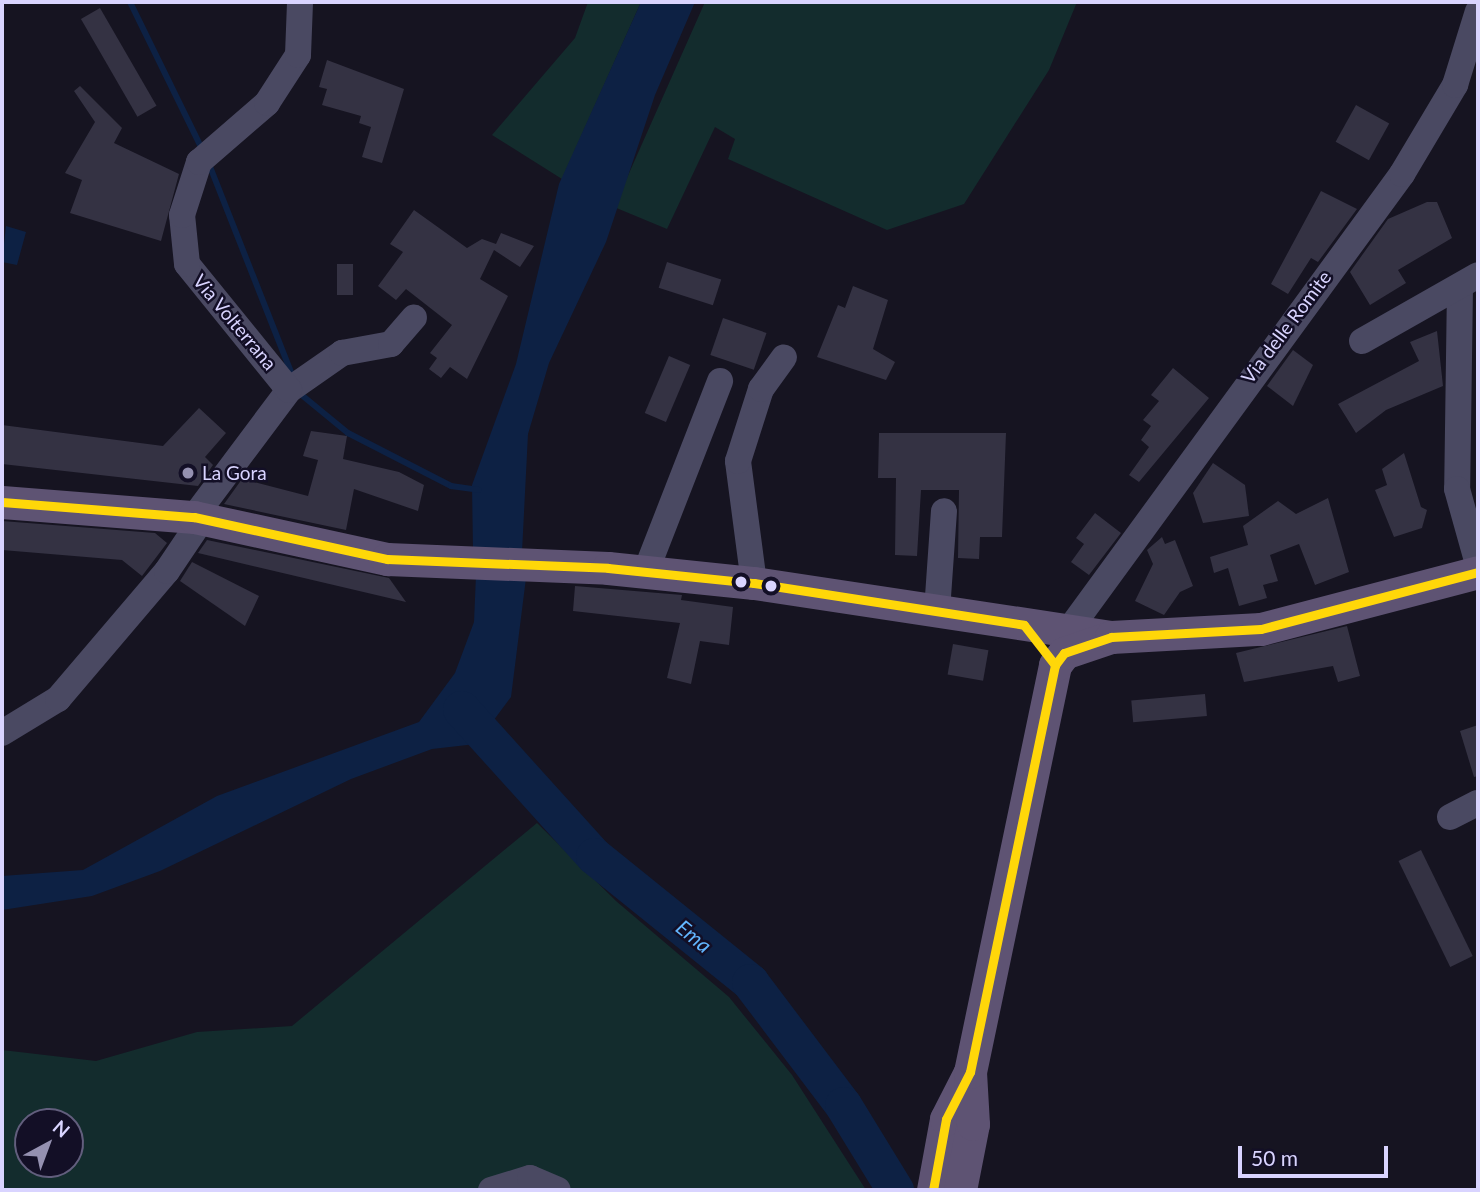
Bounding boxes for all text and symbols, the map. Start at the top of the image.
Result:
street label: Via delle Romite [1236,266,1336,388]
street label: Via Volterrana [188,269,282,375]
place label: La Gora [202,462,267,484]
marker: La Gora [180,465,196,481]
unlabelled marker [734,575,748,589]
unlabelled marker [764,579,778,593]
water label: Ema [671,914,717,958]
north arrow [14,1108,84,1178]
text: N [49,1115,75,1142]
scale bar [1242,1132,1392,1176]
text: 50 m [1251,1145,1298,1170]

